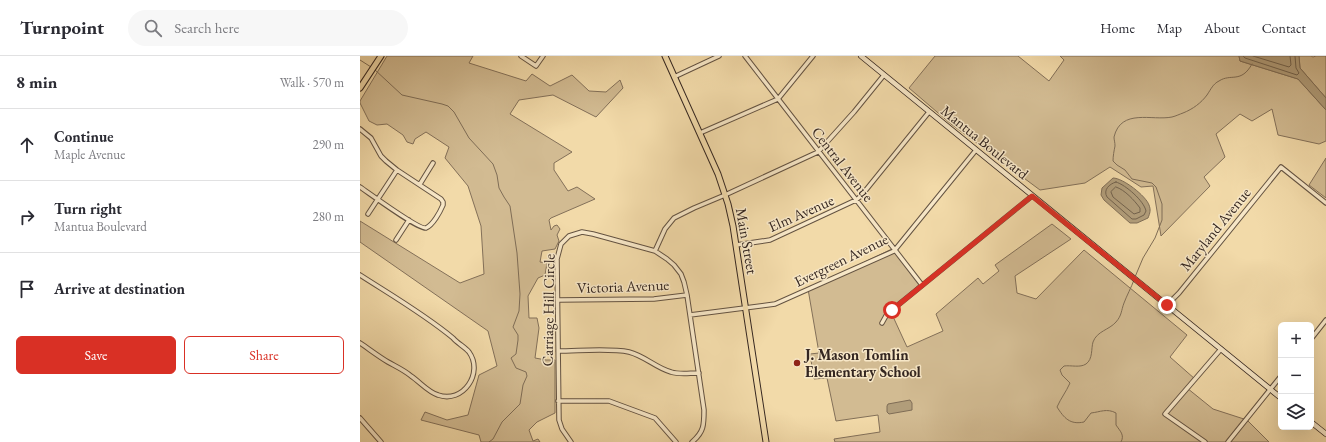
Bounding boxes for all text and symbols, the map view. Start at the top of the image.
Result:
search box [128,10,408,46]
text: Turnpoint [20,15,104,40]
icon: search [142,17,164,39]
text: Search here [174,18,239,37]
text: Home [1100,19,1135,37]
text: Map [1157,19,1182,37]
text: About [1204,19,1240,37]
text: Contact [1262,19,1306,37]
text: 8 min [16,71,57,93]
text: Walk · 570 m [280,74,344,91]
street label: Mantua Boulevard [937,101,1033,183]
street label: Central Avenue [808,123,878,205]
text: Continue [54,127,114,146]
icon: ahead [16,134,38,156]
text: 290 m [313,136,344,153]
text: Maple Avenue [54,146,125,163]
street label: Maryland Avenue [1176,183,1255,275]
street label: Elm Avenue [765,190,837,236]
text: Turn right [54,199,122,218]
icon: right [16,206,38,228]
street label: Main Street [732,206,762,276]
text: 280 m [313,208,344,225]
text: Mantua Boulevard [54,218,147,235]
street label: Evergreen Avenue [791,229,891,291]
street label: Carriage Hill Circle [538,253,558,366]
street label: Victoria Avenue [576,275,670,297]
icon: arrive [16,278,38,300]
text: Arrive at destination [54,279,185,298]
route end [1158,296,1176,314]
route start [883,301,901,319]
map controls [1278,322,1314,430]
button: + [1278,322,1314,358]
button: Save [16,336,176,374]
button: Share [184,336,344,374]
place label: J. Mason Tomlin Elementary School [803,345,922,381]
marker: J. Mason Tomlin Elementary School [792,358,802,368]
button: − [1278,358,1314,394]
button: layers [1278,394,1314,430]

